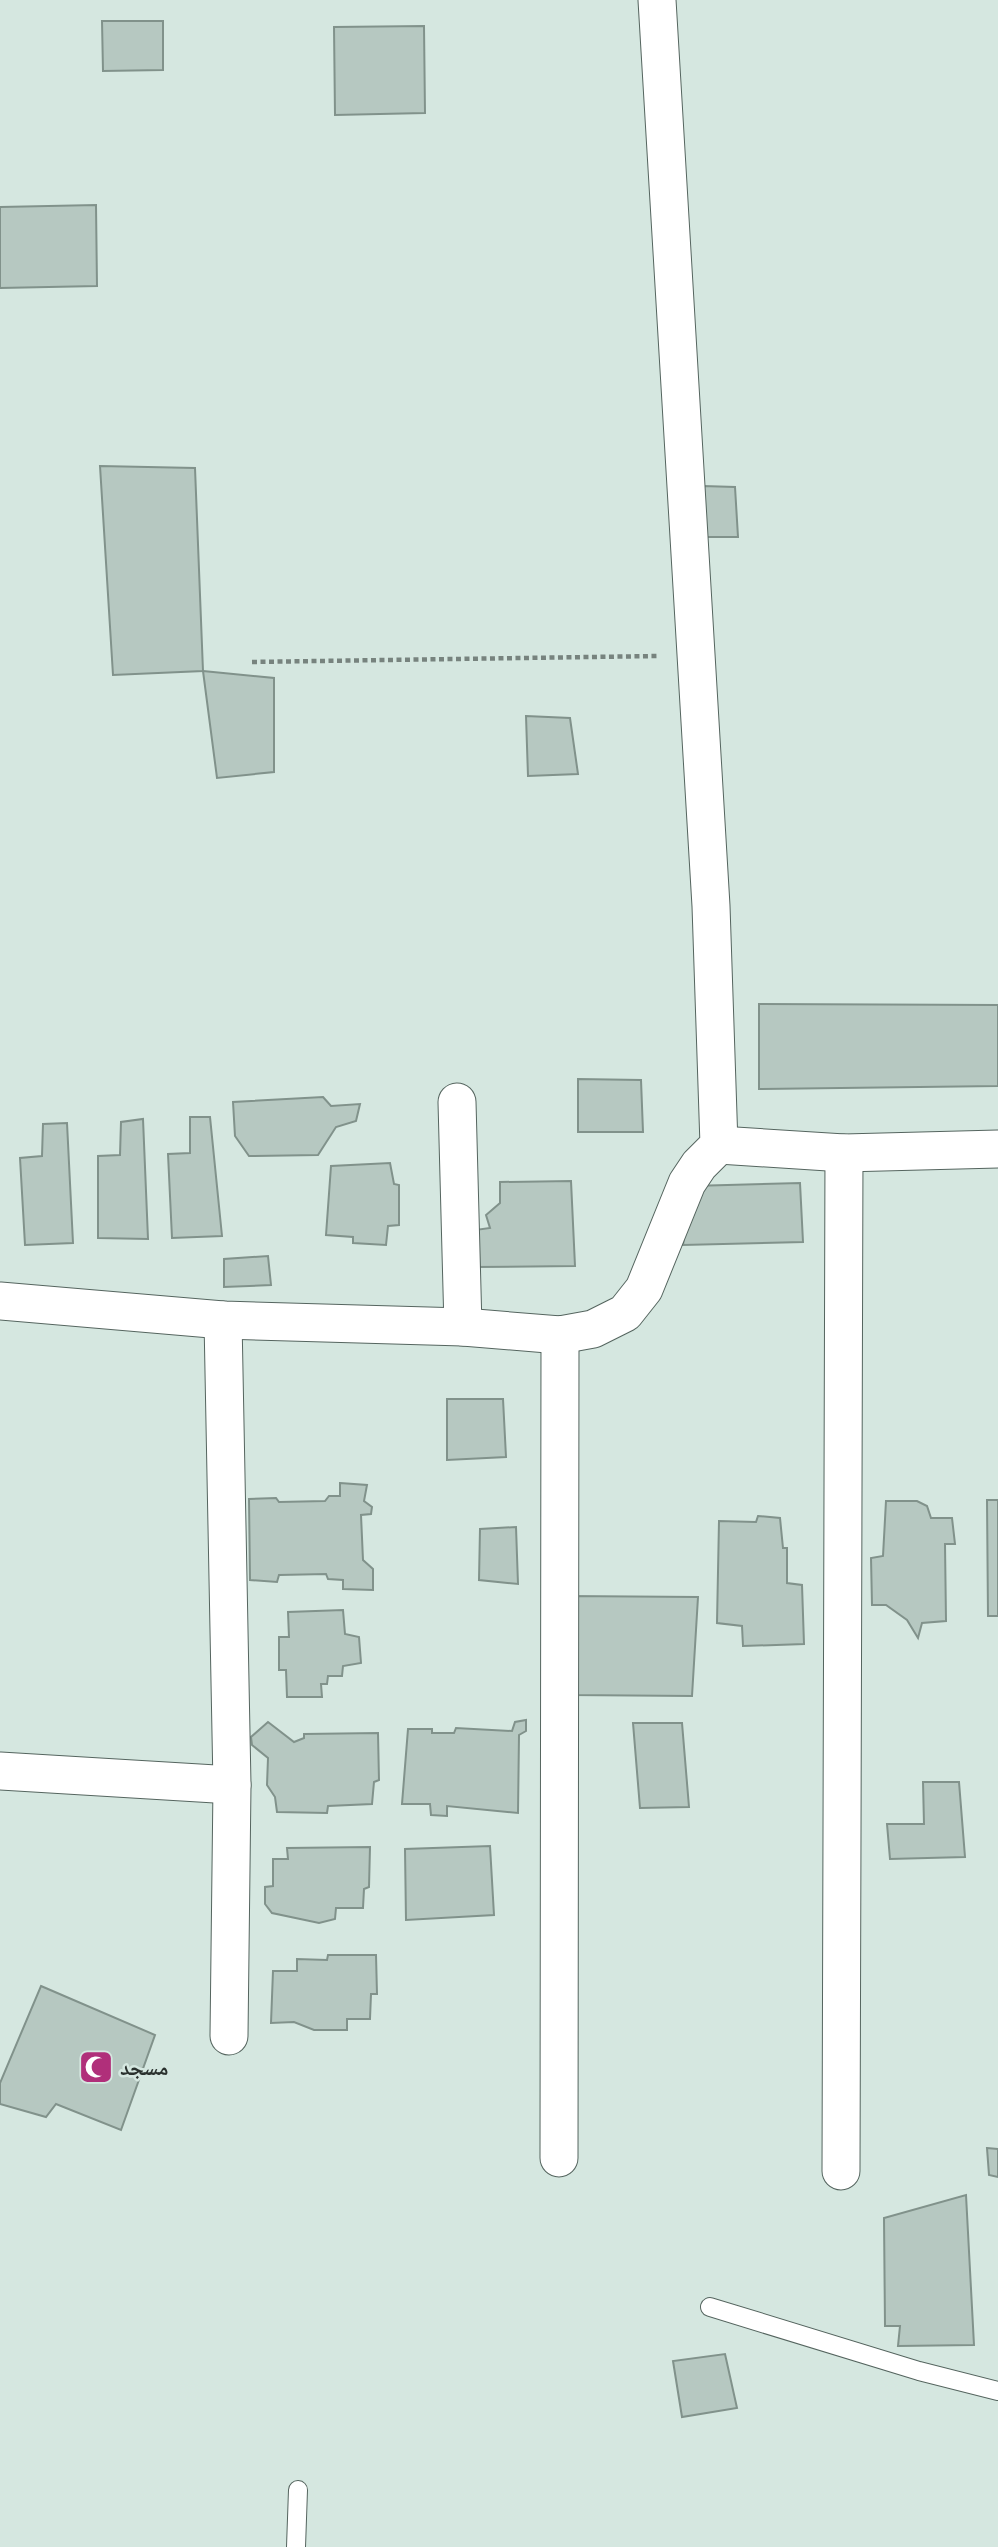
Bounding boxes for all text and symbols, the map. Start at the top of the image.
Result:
mosque icon: مسجد [77,2048,115,2086]
place label: مسجد [120,2053,169,2081]

